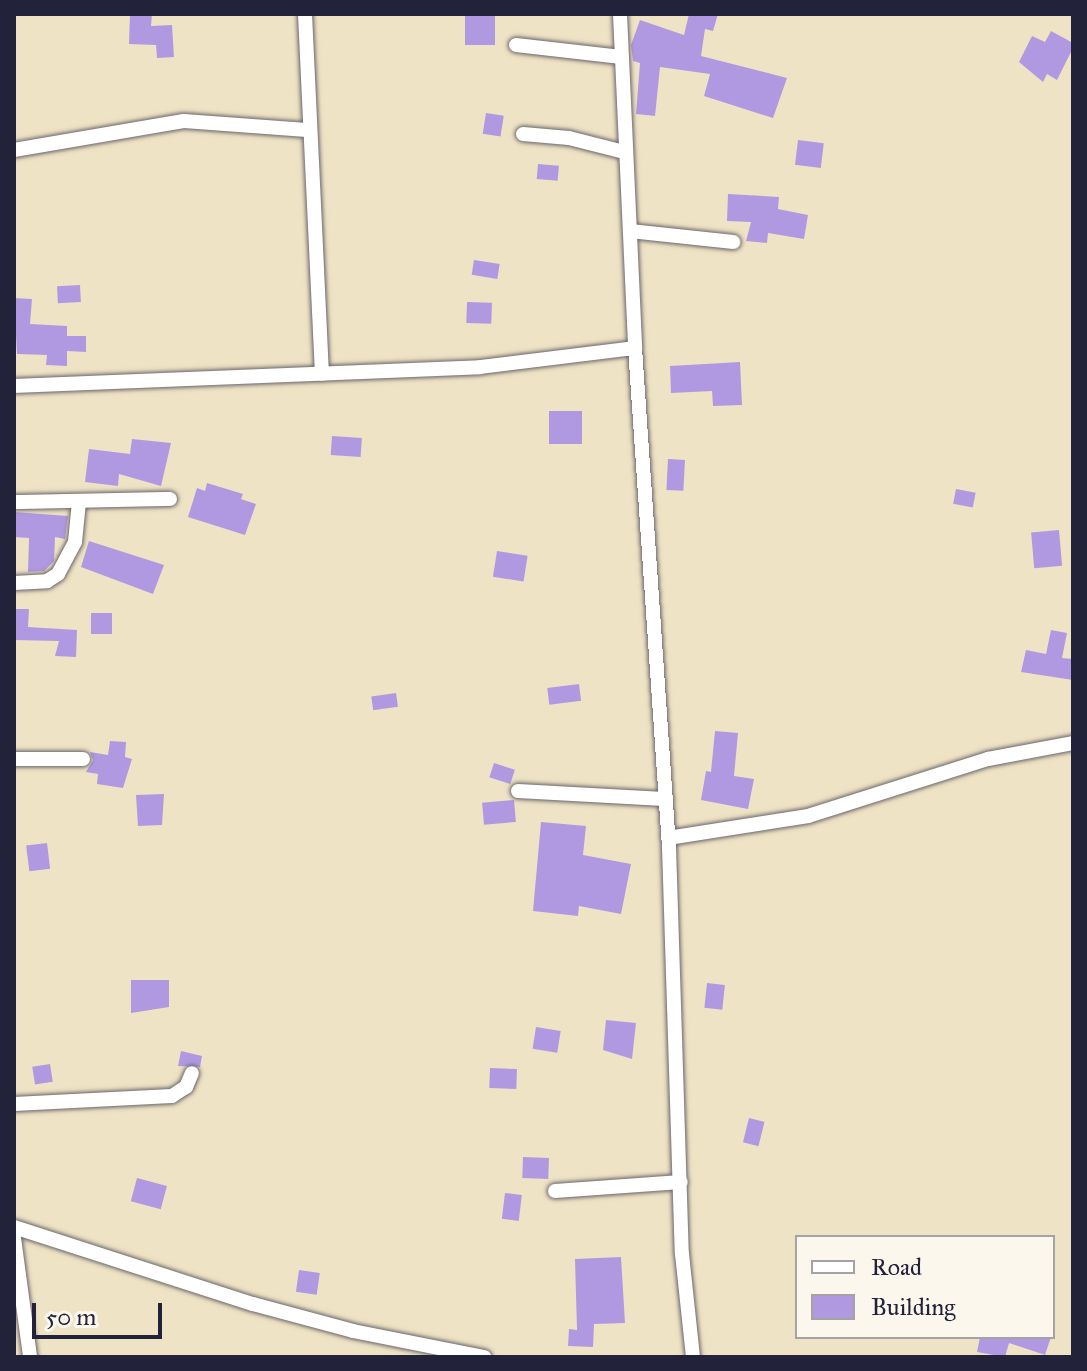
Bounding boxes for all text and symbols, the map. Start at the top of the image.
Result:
legend [795,1235,1055,1339]
text: Road [871,1252,922,1282]
scale bar [36,1287,166,1337]
text: Building [871,1292,956,1322]
text: 50 m [46,1302,96,1332]

